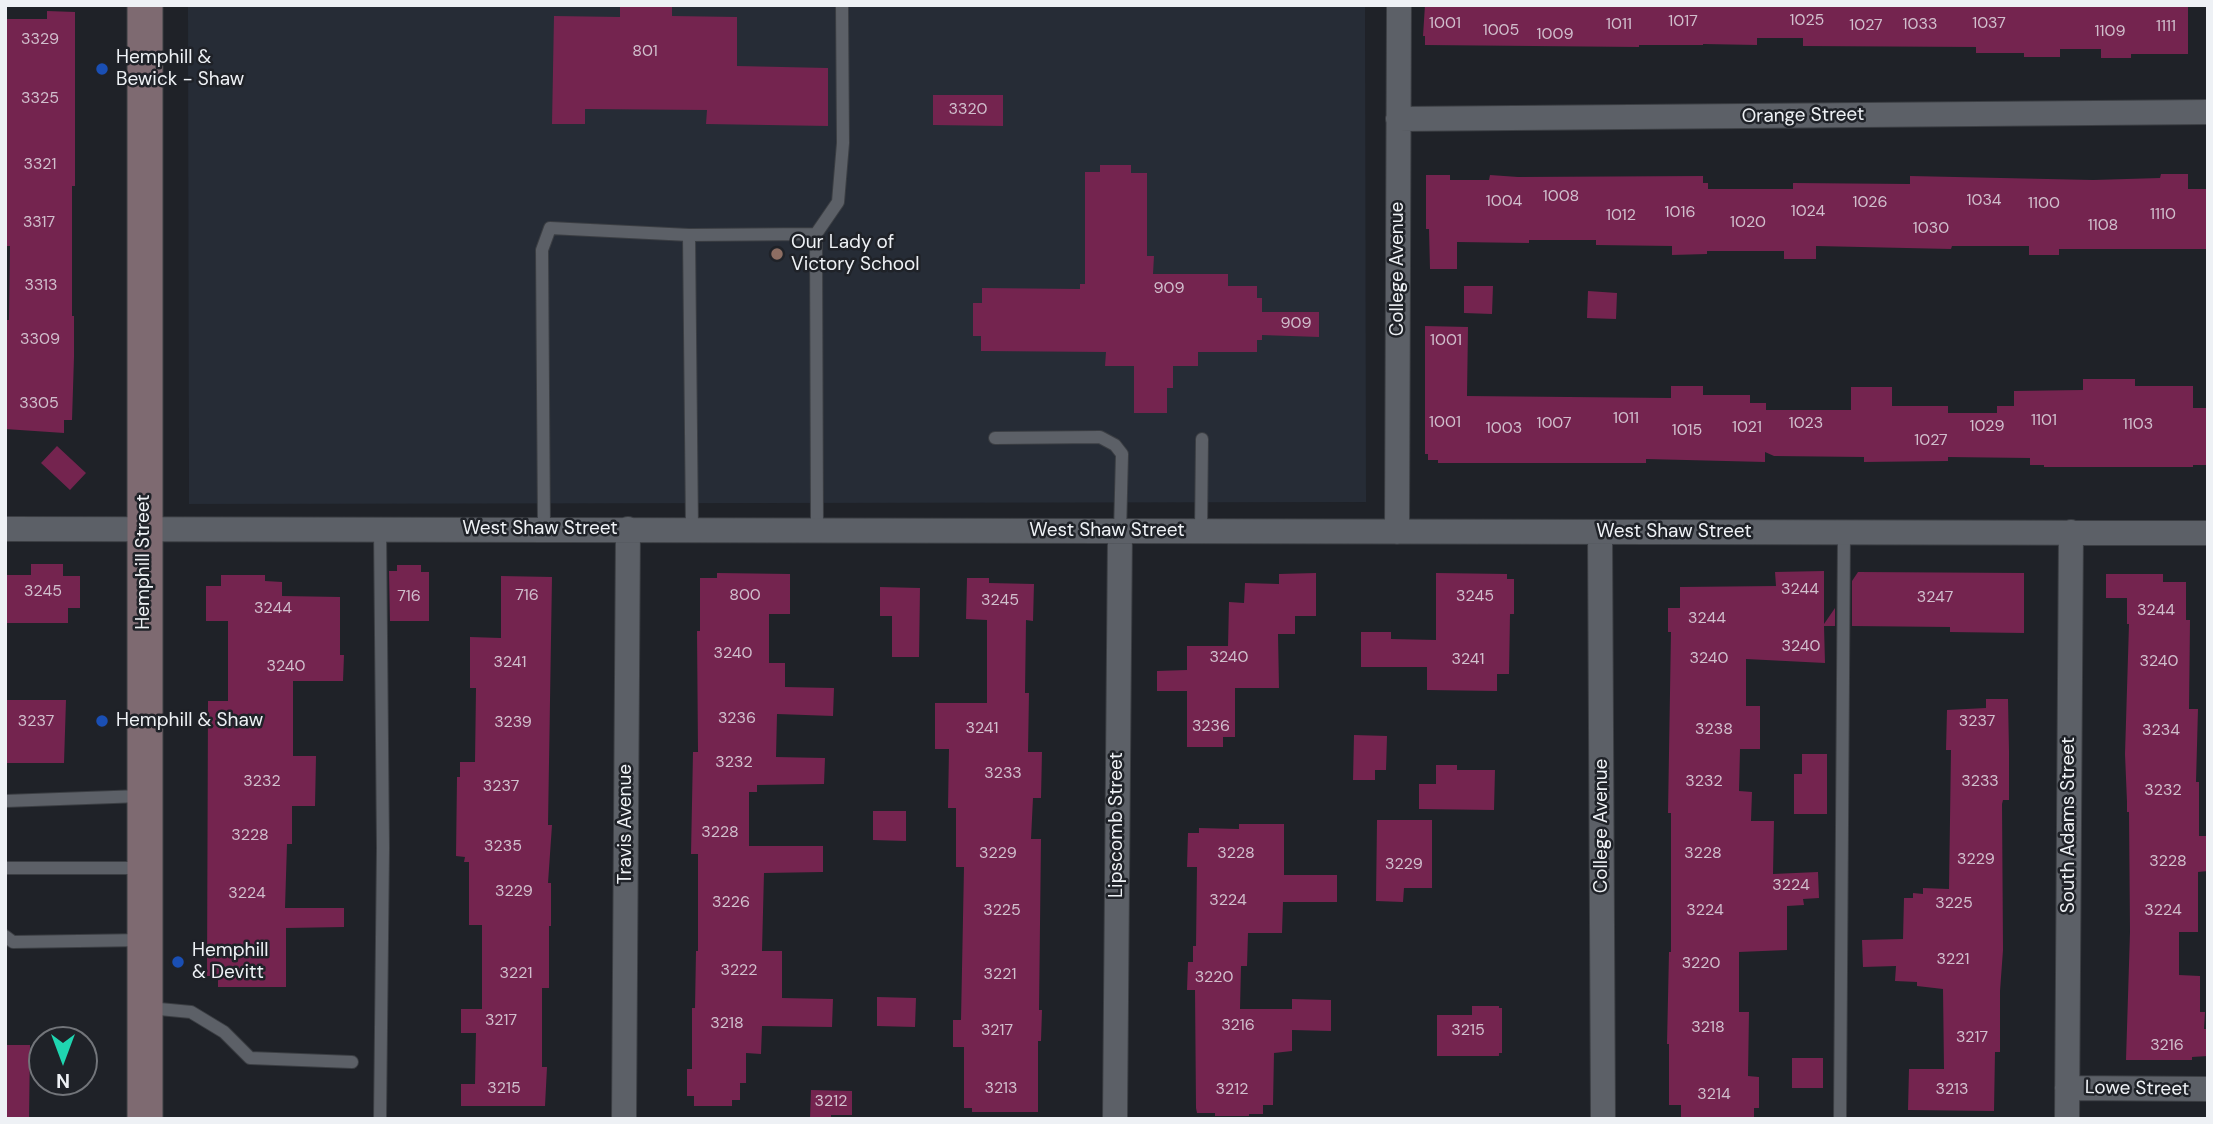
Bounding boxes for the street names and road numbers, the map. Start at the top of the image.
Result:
street label: Orange Street [1741,104,1865,128]
street label: College Avenue [1387,202,1409,336]
street label: Hemphill Street [133,494,155,630]
street label: West Shaw Street [462,518,618,540]
street label: West Shaw Street [1029,520,1185,542]
street label: West Shaw Street [1596,521,1752,543]
street label: South Adams Street [2058,737,2080,913]
street label: Lipscomb Street [1106,752,1128,898]
street label: College Avenue [1591,759,1613,893]
street label: Travis Avenue [615,764,637,884]
street label: Lowe Street [2085,1077,2189,1101]

